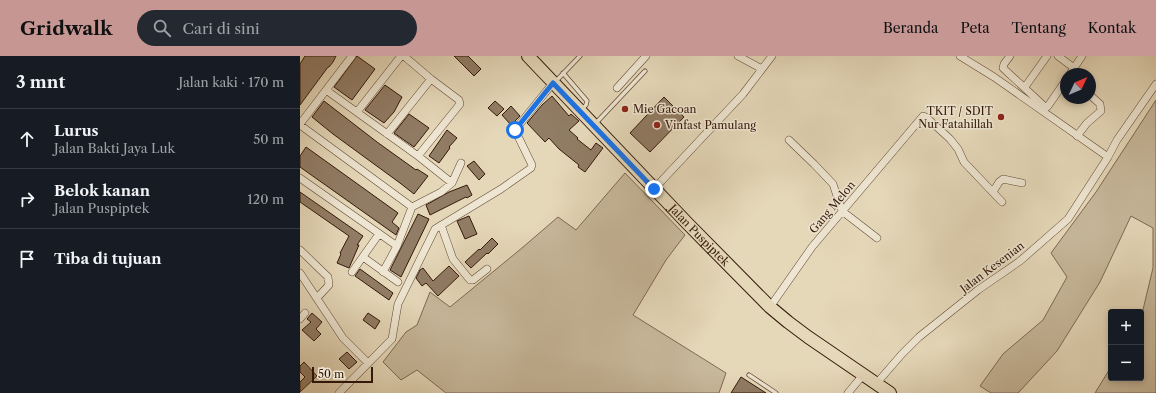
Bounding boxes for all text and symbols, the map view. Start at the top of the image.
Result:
search box [137,10,417,46]
text: Gridwalk [20,17,113,40]
icon: search [151,17,173,39]
text: Cari di sini [183,19,260,38]
text: Beranda [883,19,939,37]
text: Peta [961,19,990,37]
text: Tentang [1012,19,1066,37]
text: Kontak [1088,19,1136,37]
north arrow [1060,68,1096,104]
text: 3 mnt [16,72,65,92]
text: Jalan kaki · 170 m [179,74,284,90]
place label: Mie Gacoan [633,102,697,116]
marker: Mie Gacoan [620,104,630,114]
place label: TKIT / SDIT Nur Fatahillah [918,104,994,131]
marker: TKIT / SDIT Nur Fatahillah [996,112,1006,122]
place label: Vinfast Pamulang [664,118,756,132]
marker: Vinfast Pamulang [652,120,662,130]
text: Lurus [54,121,99,140]
route start [506,121,524,139]
icon: ahead [16,128,38,150]
text: 50 m [253,131,284,147]
text: Jalan Bakti Jaya Luk [54,140,175,156]
street label: Gang Melon [806,178,858,236]
route end [645,180,663,198]
text: Belok kanan [54,181,150,200]
icon: right [16,188,38,210]
text: 120 m [247,191,284,207]
text: Jalan Puspiptek [54,200,149,216]
street label: Jalan Puspiptek [665,200,733,269]
street label: Jalan Kesenian [956,238,1027,297]
icon: arrive [16,248,38,270]
text: Tiba di tujuan [54,249,162,268]
map controls [1108,309,1144,381]
button: + [1108,309,1144,345]
button: − [1108,345,1144,381]
scale bar [312,365,373,384]
text: 50 m [318,367,344,381]

